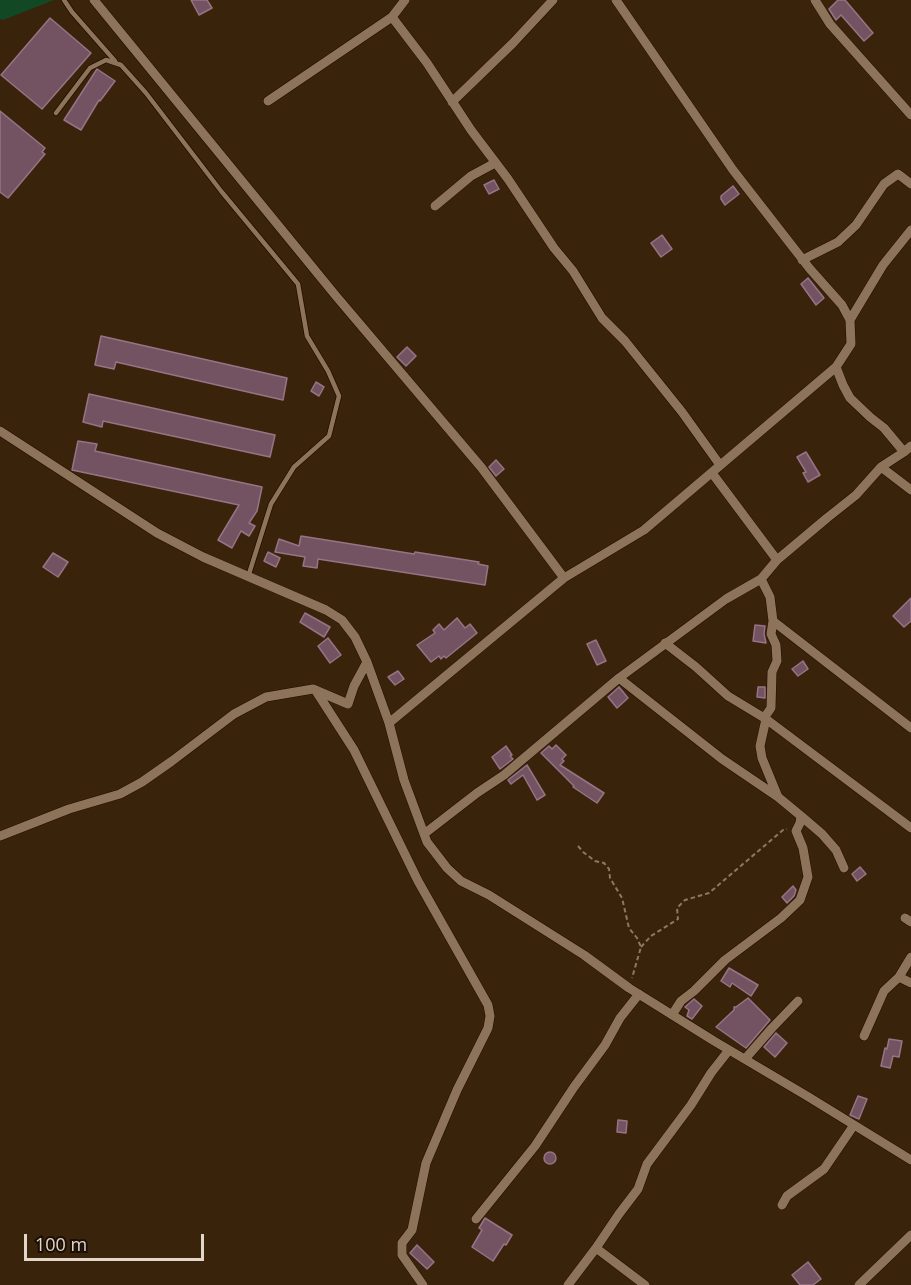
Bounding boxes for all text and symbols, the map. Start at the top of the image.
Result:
scale bar [27,1222,207,1260]
text: 100 m [35,1232,87,1256]

